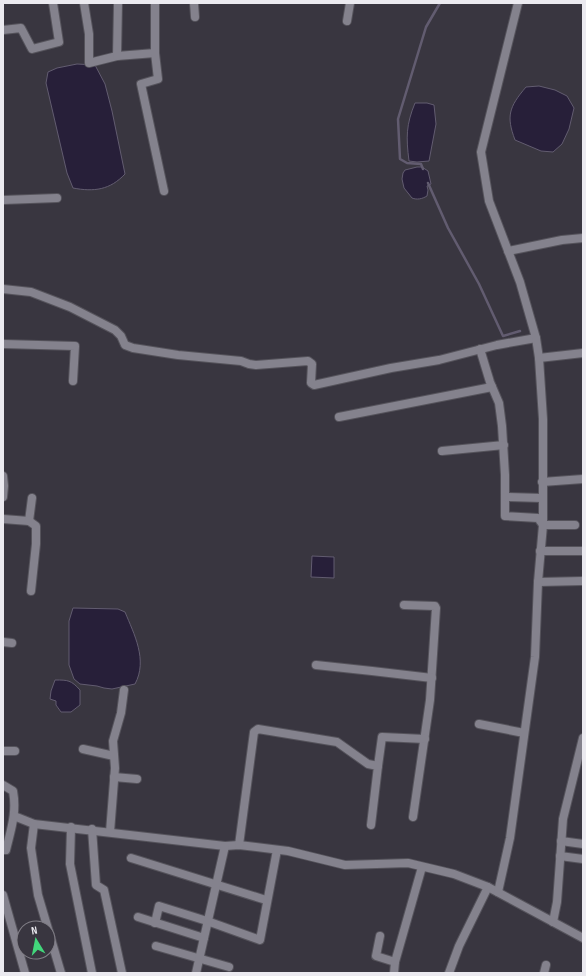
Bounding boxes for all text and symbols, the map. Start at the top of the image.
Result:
north arrow [16,920,56,960]
text: N [30,924,38,938]

